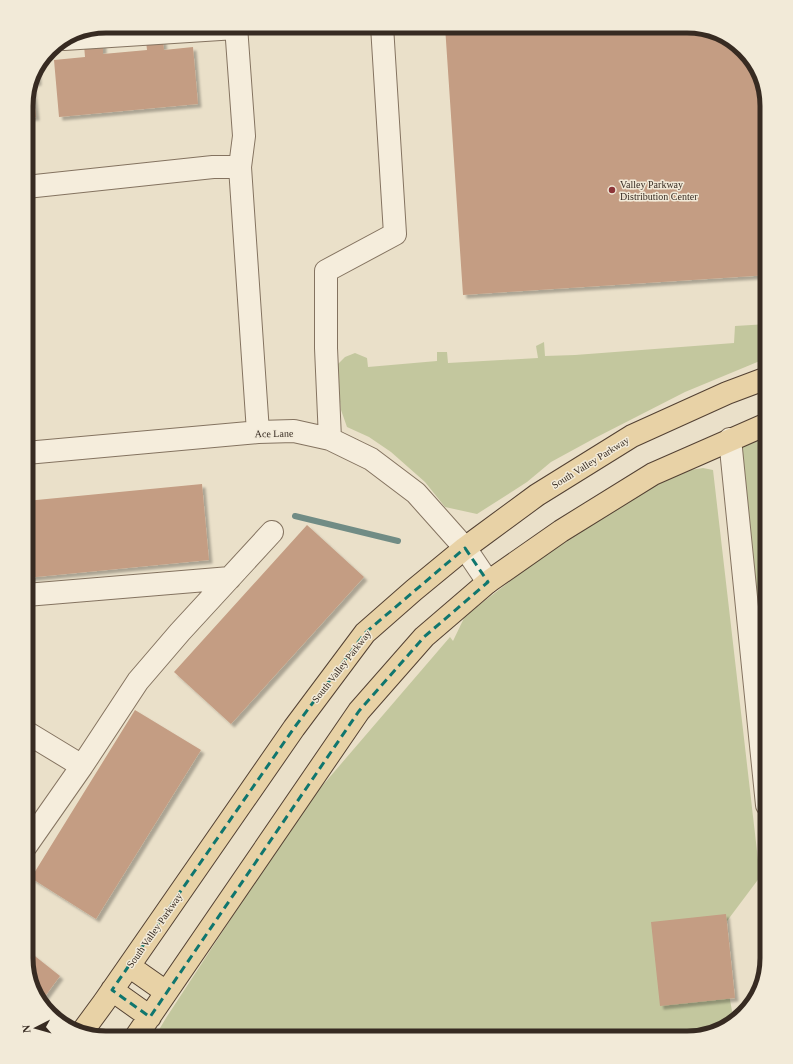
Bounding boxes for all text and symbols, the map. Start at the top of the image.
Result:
place label: Valley Parkway Distribution Center [620,179,698,202]
marker: Valley Parkway Distribution Center [607,185,617,195]
street label: Ace Lane [255,428,294,439]
street label: South Valley Parkway [550,434,631,491]
street label: South Valley Parkway [310,628,373,705]
street label: South Valley Parkway [124,891,184,970]
north arrow [16,1008,56,1048]
text: N [20,1024,32,1034]

